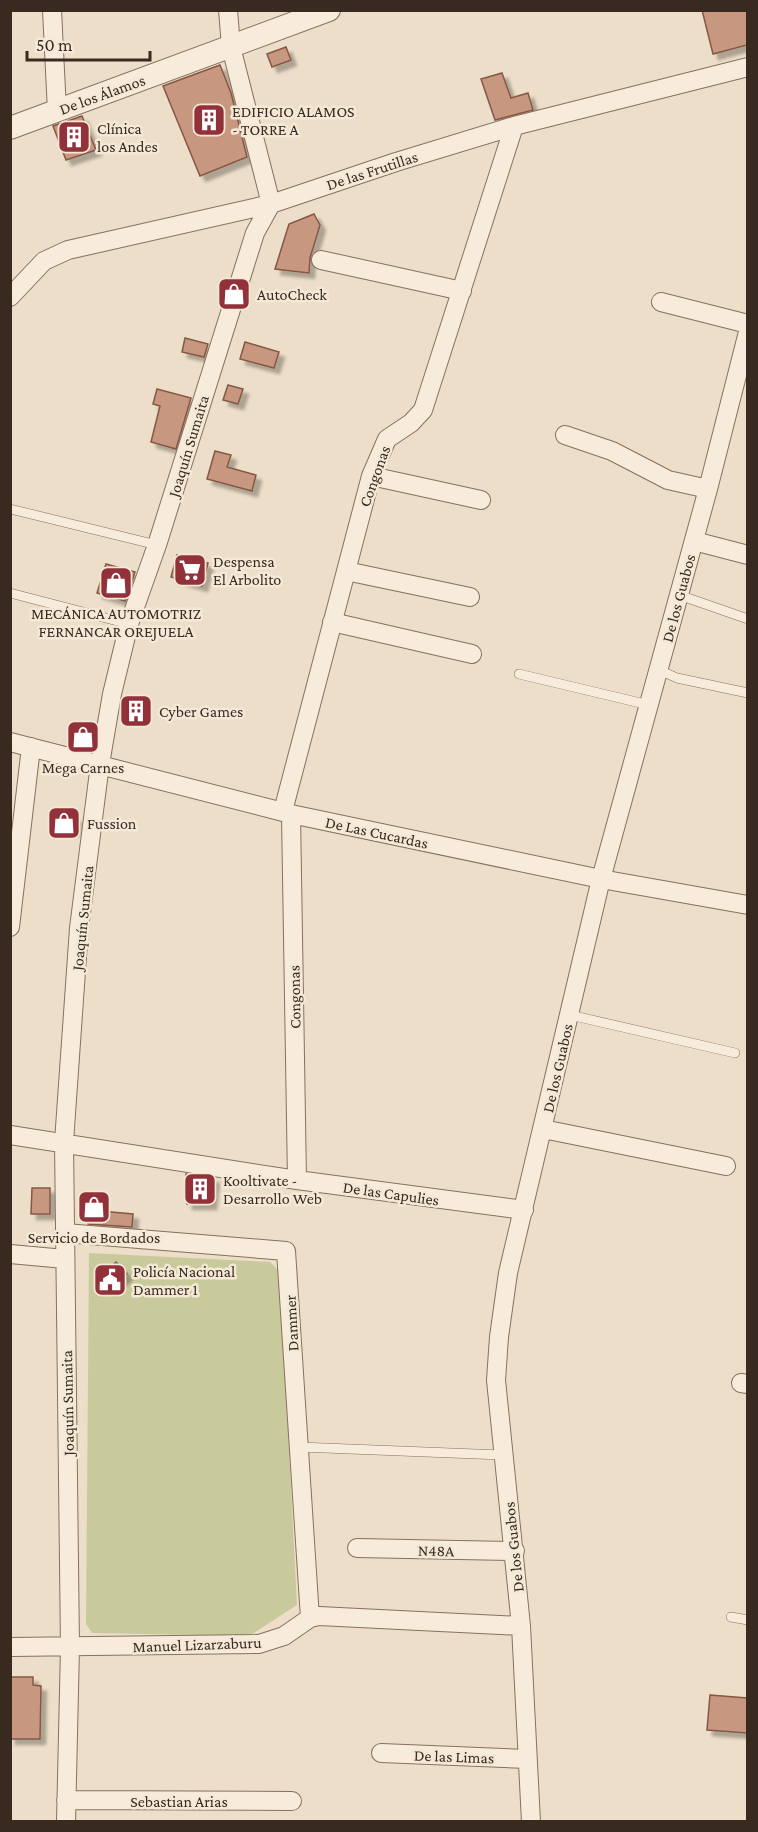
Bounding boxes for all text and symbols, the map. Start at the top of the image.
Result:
scale bar [27,24,150,62]
text: 50 m [36,35,73,55]
street label: De los Álamos [57,71,147,118]
building icon: EDIFICIO ALAMOS - TORRE A [191,102,227,138]
place label: EDIFICIO ALAMOS - TORRE A [232,103,355,138]
building icon: Clínica los Andes [56,119,92,155]
place label: Clínica los Andes [97,120,158,155]
street label: De las Frutillas [324,148,420,193]
shop icon: AutoCheck [216,276,252,312]
place label: AutoCheck [257,286,327,303]
street label: Joaquín Sumaita [164,393,213,501]
street label: Congonas [356,443,394,509]
supermarket icon: Despensa El Arbolito [172,552,208,588]
street label: De los Guabos [659,552,698,644]
place label: Despensa El Arbolito [213,553,281,588]
shop icon: MECÁNICA AUTOMOTRIZ FERNANCAR OREJUELA [98,565,134,601]
place label: MECÁNICA AUTOMOTRIZ FERNANCAR OREJUELA [31,605,201,641]
building icon: Cyber Games [118,693,154,729]
place label: Cyber Games [159,703,243,721]
shop icon: Mega Carnes [65,719,101,755]
place label: Mega Carnes [42,759,124,777]
shop icon: Fussion [46,805,82,841]
street label: De Las Cucardas [324,813,430,852]
place label: Fussion [87,815,137,832]
street label: Joaquín Sumaita [68,864,98,974]
street label: Congonas [285,965,305,1029]
street label: De los Guabos [539,1022,576,1114]
building icon: Kooltivate - Desarrollo Web [182,1171,218,1207]
place label: Kooltivate - Desarrollo Web [223,1172,322,1207]
street label: De las Capulies [342,1178,440,1210]
shop icon: Servicio de Bordados [76,1189,112,1225]
place label: Servicio de Bordados [28,1229,160,1246]
public building icon: Policía Nacional Dammer 1 [92,1262,128,1298]
place label: Policía Nacional Dammer 1 [133,1263,235,1298]
street label: Dammer [282,1294,301,1352]
street label: Joaquín Sumaita [58,1349,78,1458]
street label: De los Guabos [500,1501,527,1593]
street label: N48A [418,1542,455,1559]
street label: Manuel Lizarzaburu [132,1634,262,1655]
street label: De las Limas [414,1747,494,1766]
street label: Sebastian Arias [130,1793,228,1810]

